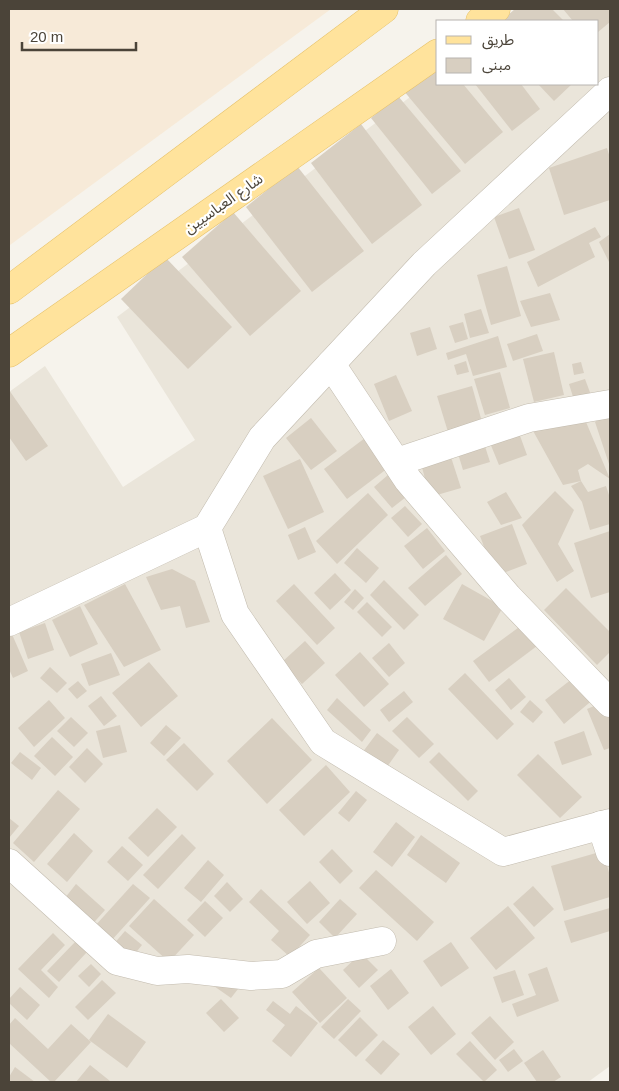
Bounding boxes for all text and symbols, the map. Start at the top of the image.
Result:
scale bar [22,20,136,52]
legend [436,20,599,85]
text: 20 m [30,28,63,45]
text: طريق [482,31,514,50]
text: مبنى [482,56,511,74]
street label: شارع العباسيين [180,169,268,240]

